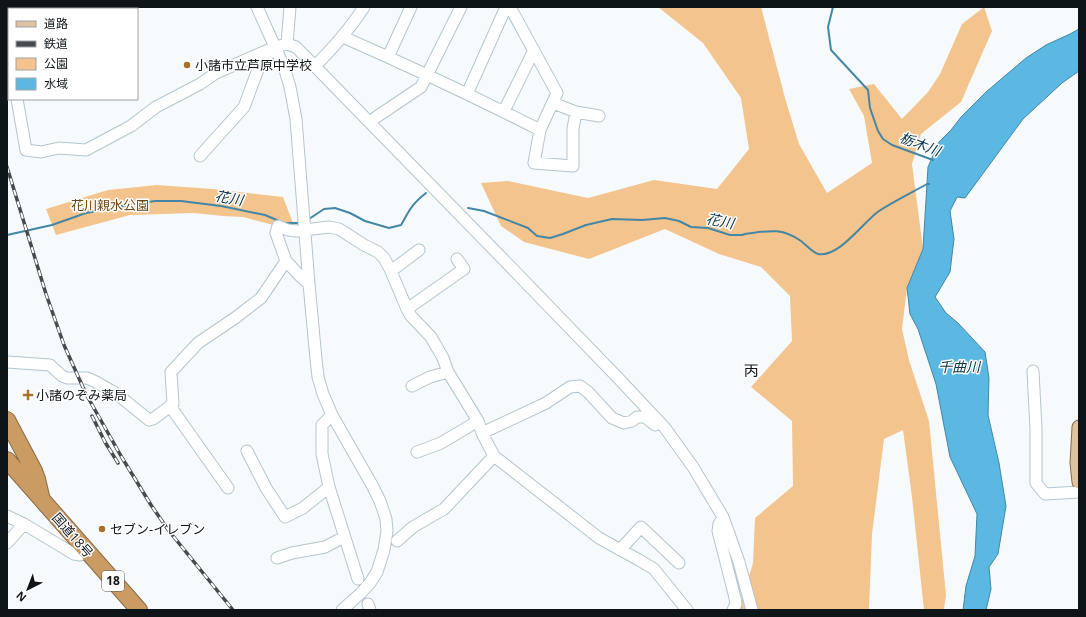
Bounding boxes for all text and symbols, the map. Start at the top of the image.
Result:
legend [8,8,138,100]
text: 道路 [44,15,68,32]
text: 鉄道 [44,35,68,52]
text: 公園 [44,55,68,72]
place label: 小諸市立芦原中学校 [195,56,312,74]
marker: 小諸市立芦原中学校 [182,60,192,70]
text: 水域 [44,75,68,92]
water label: 栃木川 [897,127,945,161]
water label: 花川 [214,186,246,210]
park label: 花川親水公園 [71,196,149,214]
water label: 花川 [705,209,738,233]
water label: 千曲川 [938,357,982,376]
district label: 丙 [743,360,759,380]
place label: 小諸のぞみ薬局 [36,386,127,404]
marker: 小諸のぞみ薬局 [23,390,33,400]
street label: 国道18号 [49,509,97,561]
place label: セブン-イレブン [110,520,205,538]
marker: セブン-イレブン [97,524,107,534]
north arrow [8,569,48,609]
road number: 18 [102,571,124,591]
text: N [13,588,29,605]

